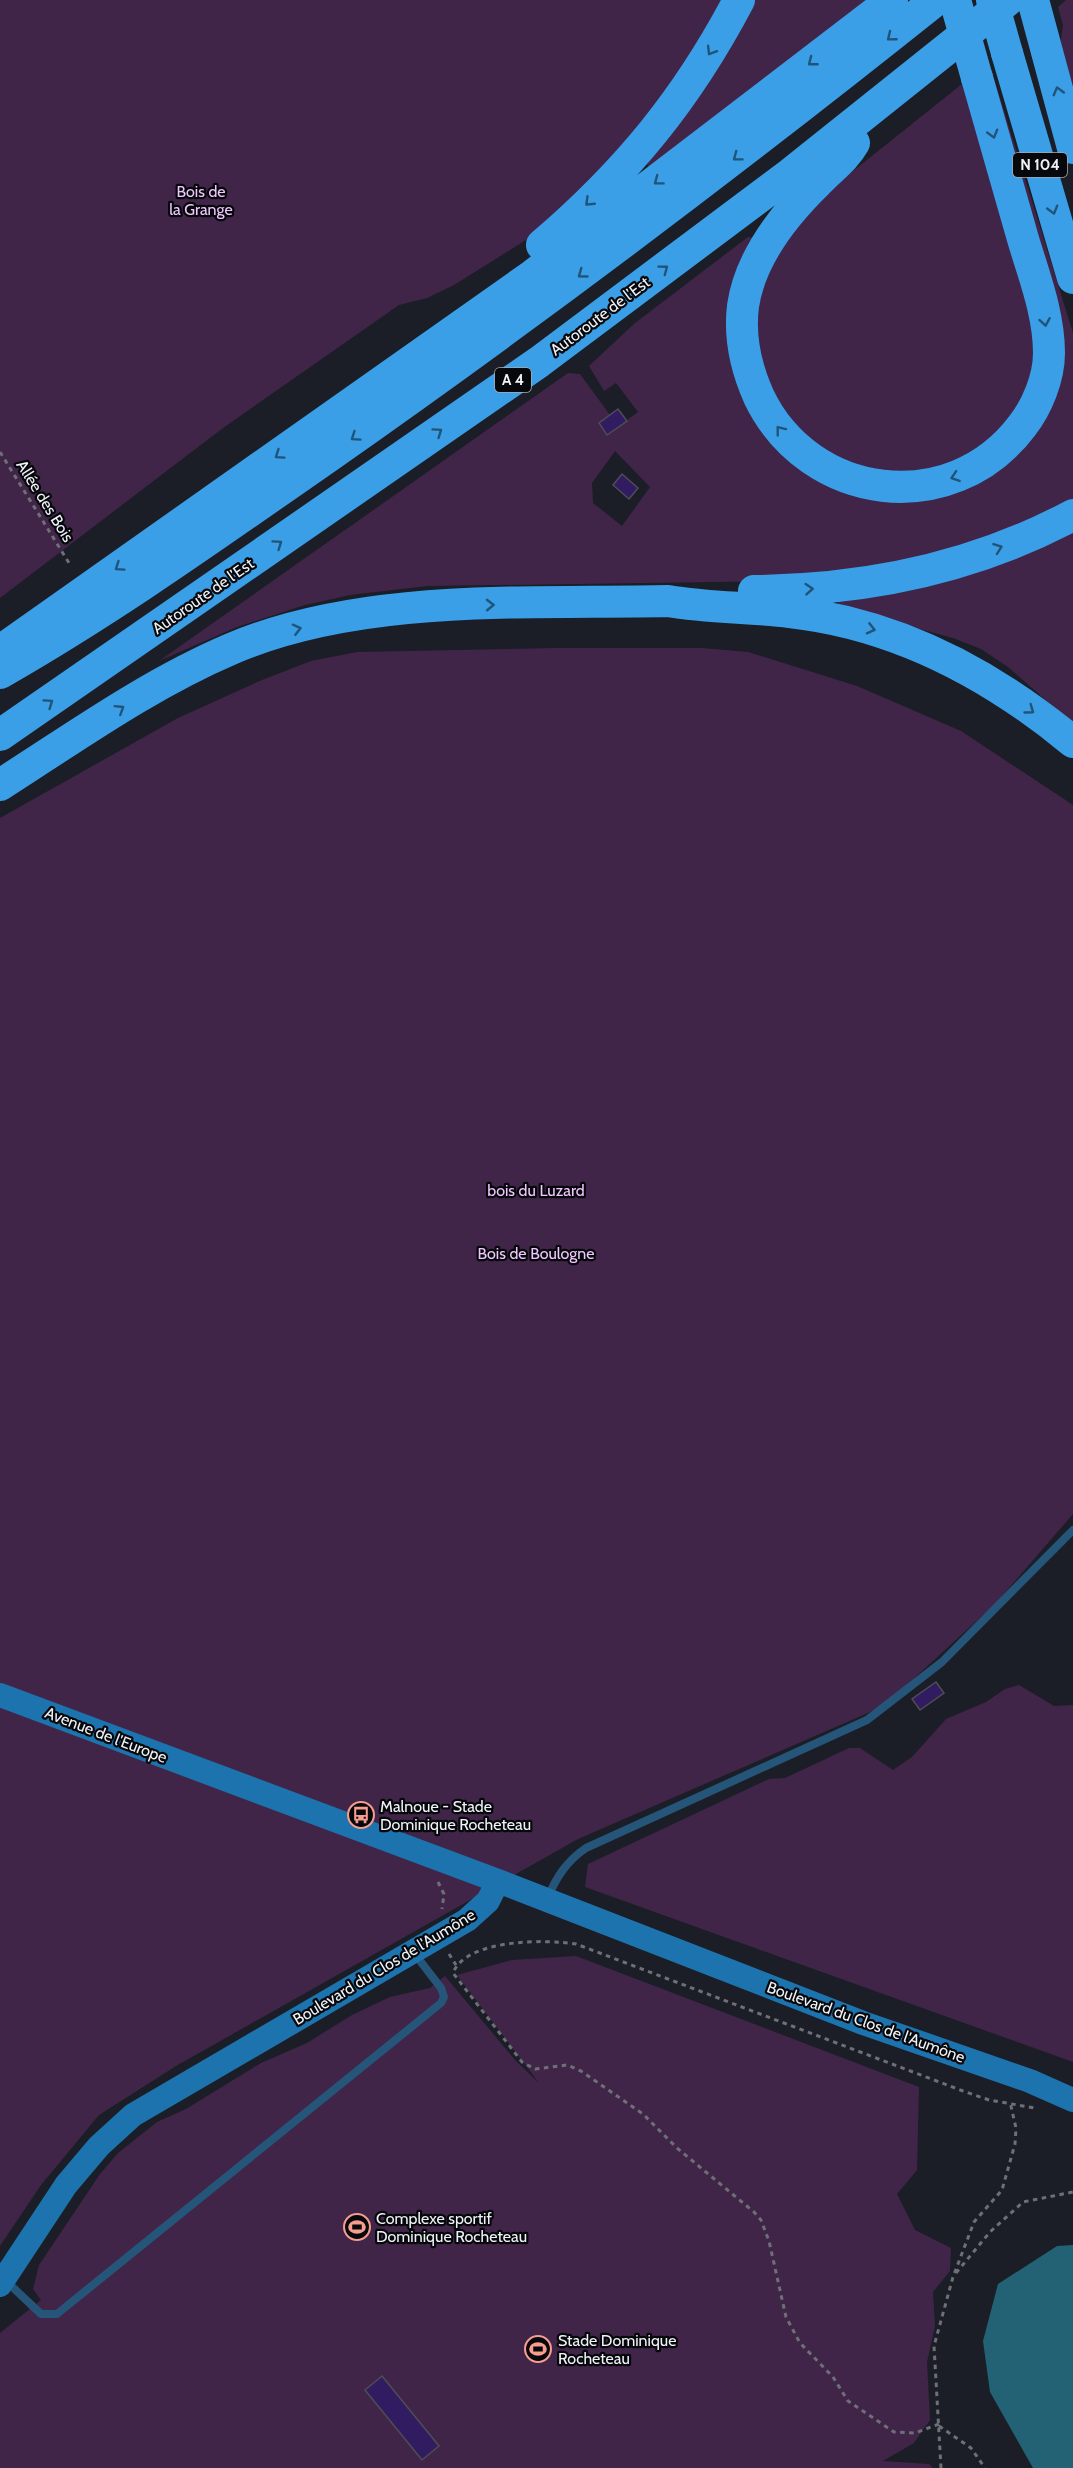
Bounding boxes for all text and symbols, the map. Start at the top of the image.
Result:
one-way arrow [887,29,898,40]
one-way arrow [706,45,718,55]
one-way arrow [808,54,819,65]
one-way arrow [1053,86,1065,97]
one-way arrow [986,128,998,139]
one-way arrow [733,150,744,161]
road number: N 104 [1013,153,1067,177]
one-way arrow [653,173,664,184]
park label: Bois de la Grange [169,182,233,219]
one-way arrow [585,195,596,206]
one-way arrow [1046,204,1058,215]
one-way arrow [657,265,668,276]
one-way arrow [577,267,588,278]
street label: Autoroute de l’Est [547,272,654,360]
one-way arrow [1038,317,1051,327]
road number: A 4 [495,368,531,392]
one-way arrow [776,425,787,436]
one-way arrow [431,428,442,439]
one-way arrow [351,430,362,441]
one-way arrow [274,448,285,459]
street label: Allée des Bois [12,457,78,546]
one-way arrow [950,469,961,482]
one-way arrow [271,540,282,551]
one-way arrow [993,543,1003,556]
street label: Autoroute de l’Est [149,554,258,638]
one-way arrow [115,560,126,571]
one-way arrow [804,583,813,596]
one-way arrow [486,599,495,611]
one-way arrow [865,621,875,634]
one-way arrow [292,623,302,636]
one-way arrow [42,699,53,710]
one-way arrow [1024,702,1035,713]
one-way arrow [114,704,124,716]
park label: bois du Luzard [487,1181,585,1200]
park label: Bois de Boulogne [478,1244,594,1263]
street label: Avenue de l'Europe [42,1703,170,1767]
place label: Malnoue - Stade Dominique Rocheteau [380,1797,531,1834]
bus stop icon: Malnoue - Stade Dominique Rocheteau [346,1800,376,1830]
street label: Boulevard du Clos de l'Aumône [289,1905,479,2029]
street label: Boulevard du Clos de l'Aumône [764,1977,968,2067]
place label: Complexe sportif Dominique Rocheteau [376,2209,527,2246]
sports icon: Complexe sportif Dominique Rocheteau [342,2212,372,2242]
place label: Stade Dominique Rocheteau [558,2331,676,2368]
sports icon: Stade Dominique Rocheteau [523,2334,553,2364]

